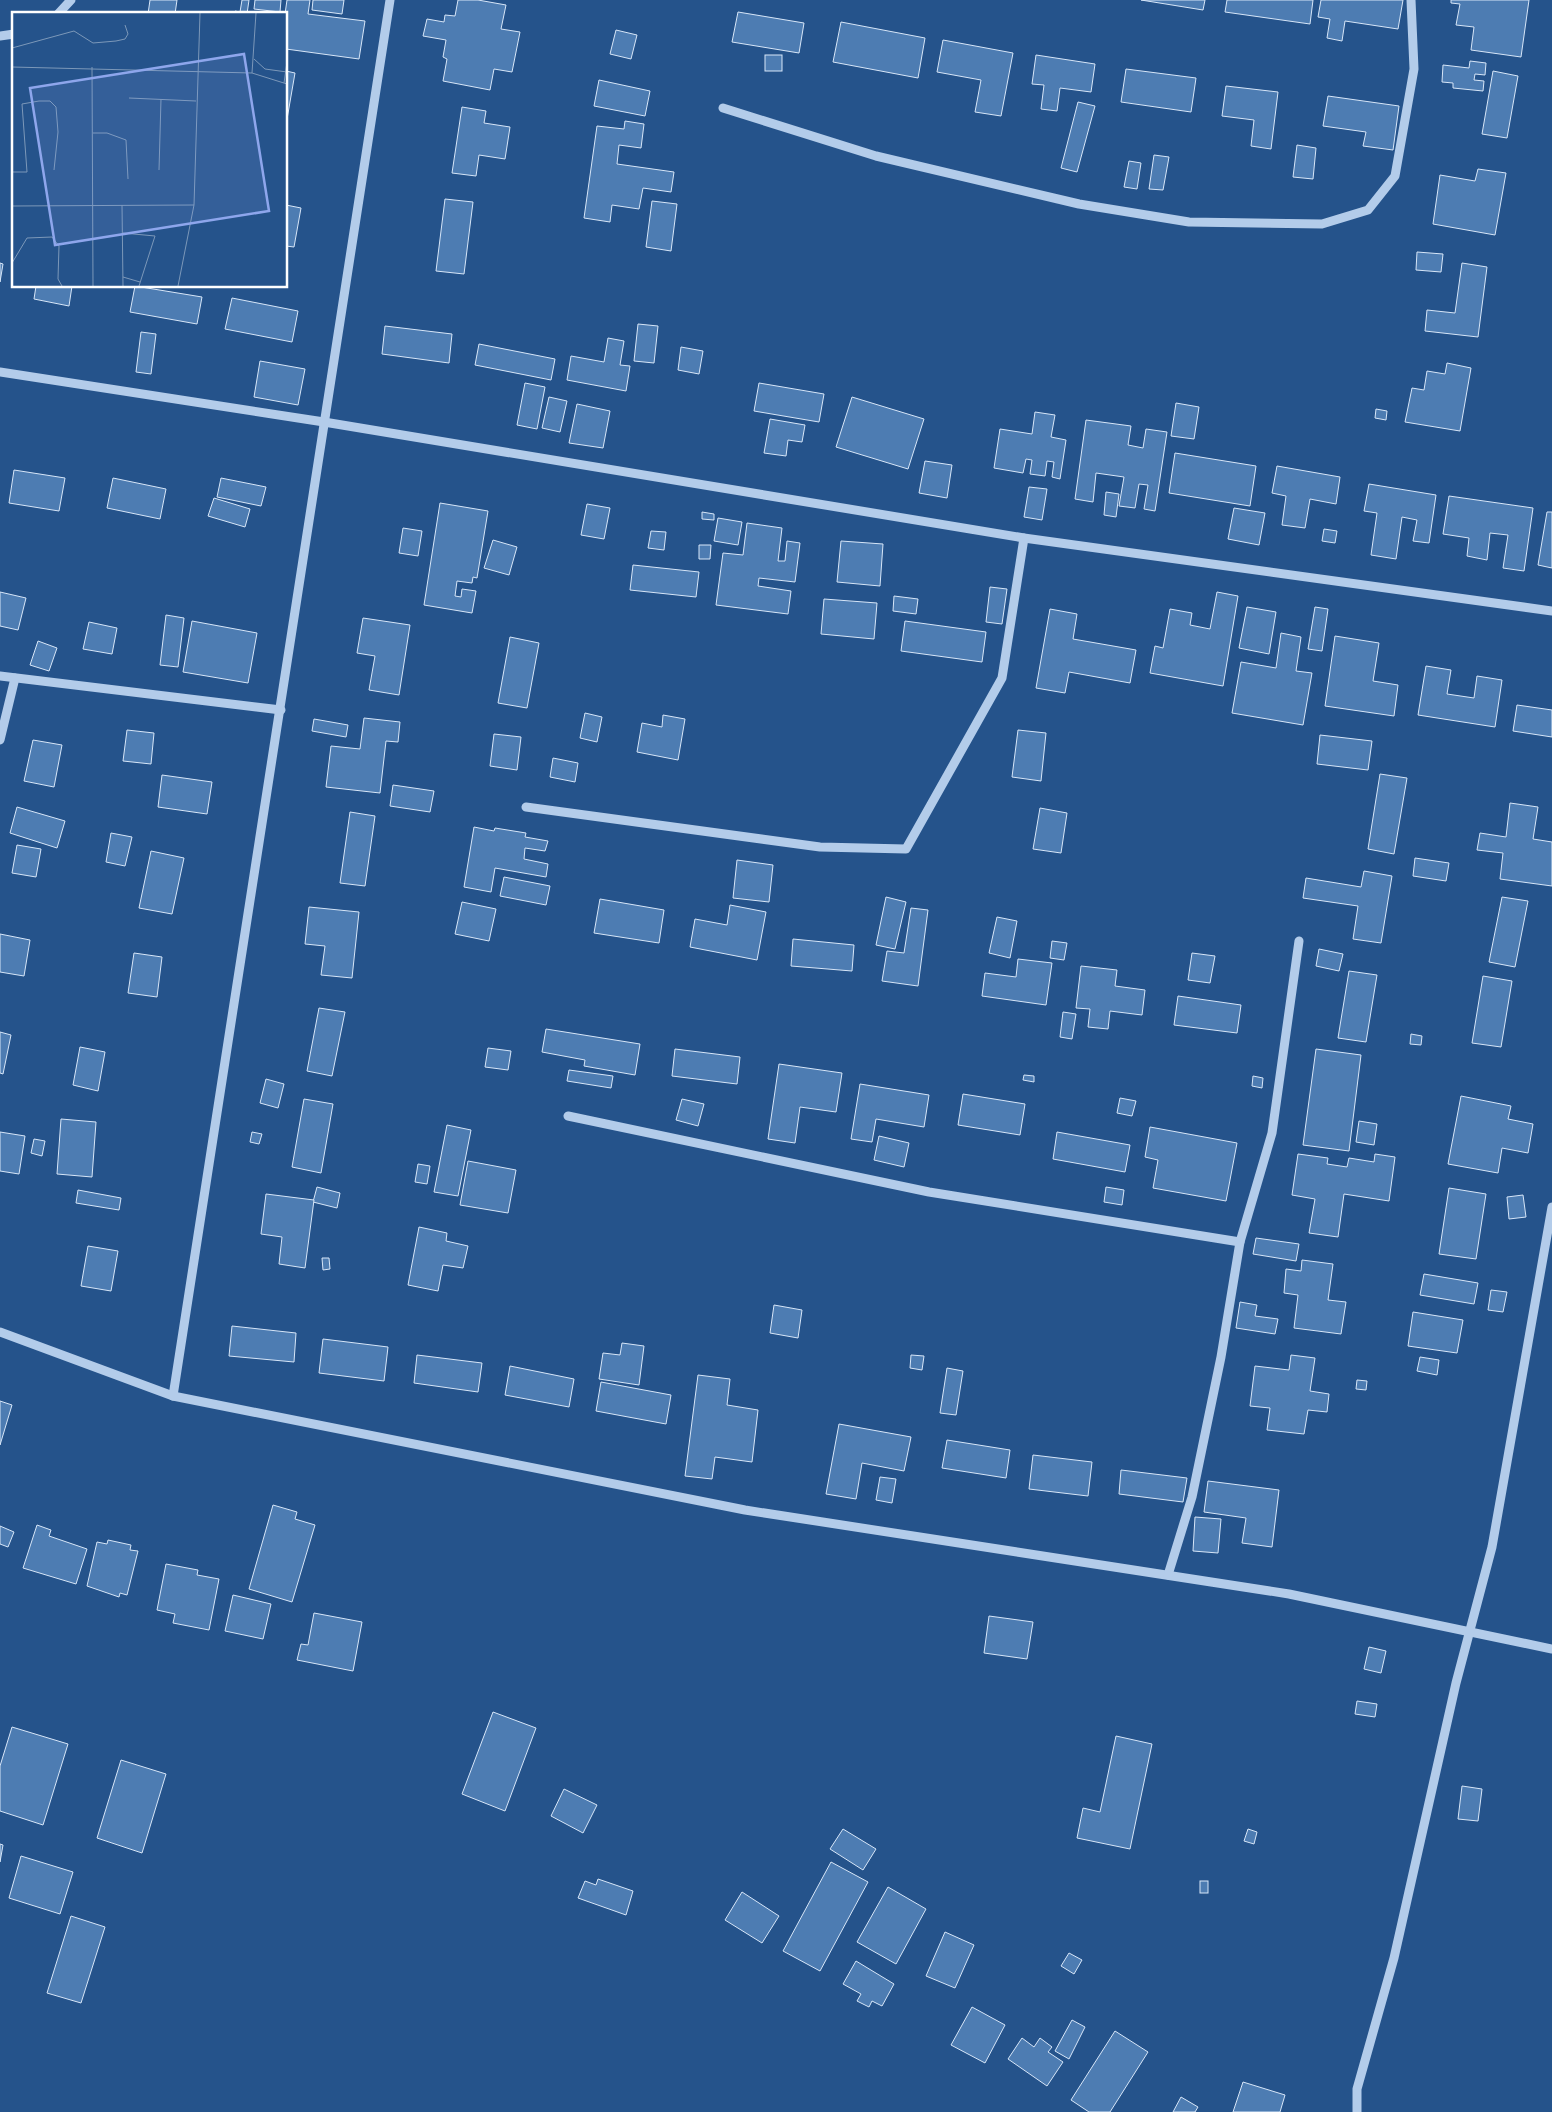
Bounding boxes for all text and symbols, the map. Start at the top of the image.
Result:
inset map [12,12,288,288]

